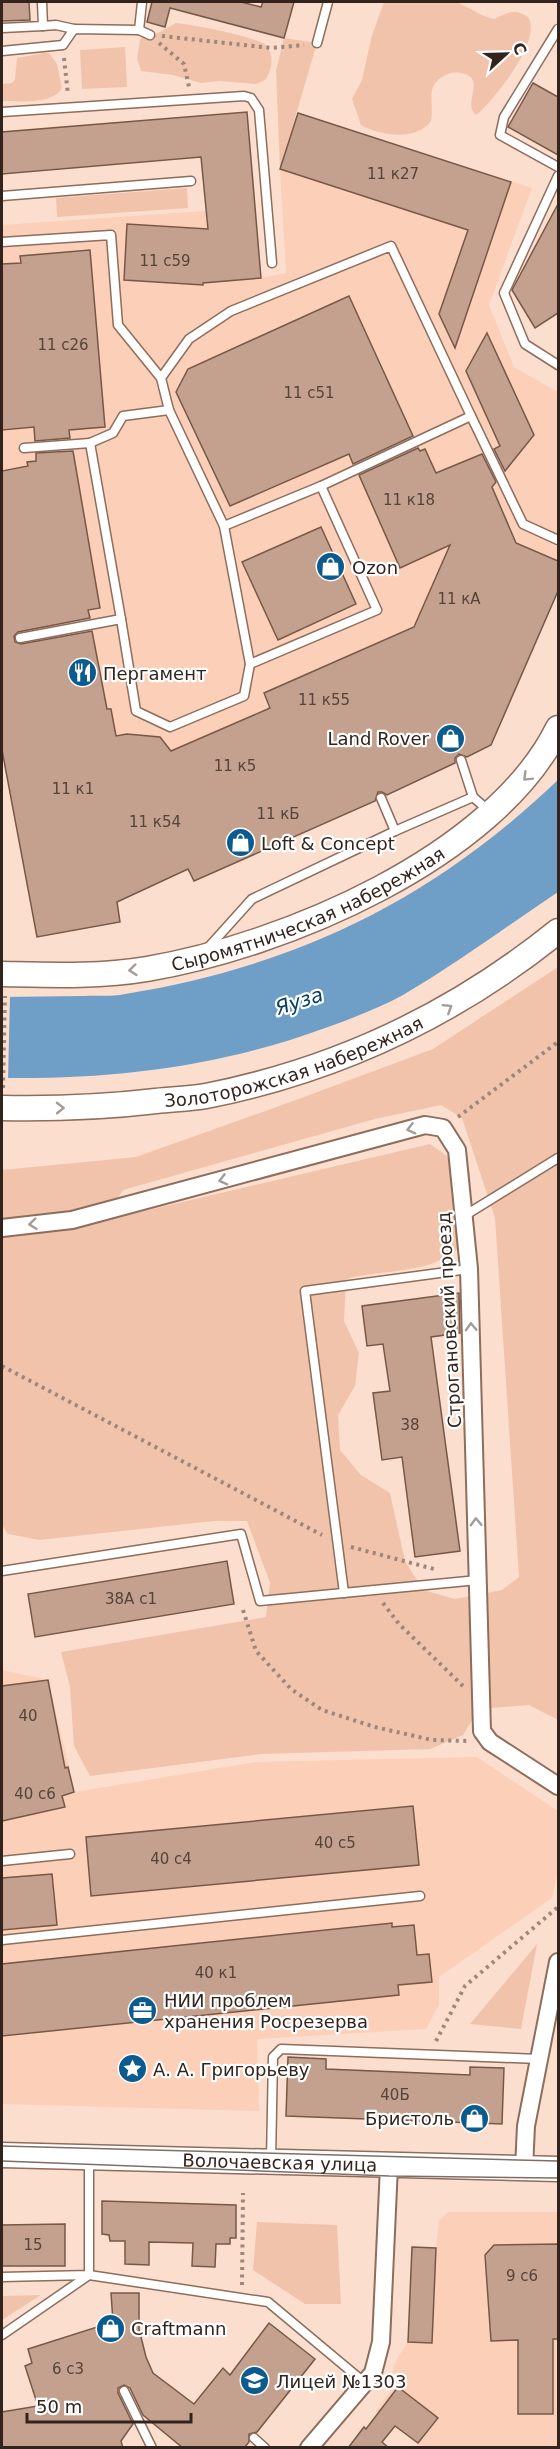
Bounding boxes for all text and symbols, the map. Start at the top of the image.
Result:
north arrow [476,24,536,84]
text: С [508,40,530,58]
house number: 11 к27 [367,165,419,183]
house number: 11 с59 [139,252,191,270]
house number: 11 с26 [37,336,89,354]
house number: 11 с51 [283,384,335,402]
house number: 11 к18 [383,491,435,509]
shop icon: Ozon [315,551,347,583]
place label: Ozon [352,557,398,578]
house number: 11 кА [437,590,481,608]
restaurant icon: Пергамент [66,657,98,689]
place label: Пергамент [103,663,206,684]
house number: 11 к55 [298,691,350,709]
shop icon: Land Rover [434,722,466,754]
place label: Land Rover [328,728,430,749]
house number: 11 к5 [214,757,256,775]
one-way arrow [523,770,534,780]
house number: 11 к1 [52,780,94,798]
house number: 11 кБ [256,805,300,823]
house number: 11 к54 [129,813,181,831]
shop icon: Loft & Concept [224,827,256,859]
place label: Loft & Concept [261,833,395,854]
street label: Сыромятническая набережная [169,842,448,975]
one-way arrow [128,963,137,976]
water label: Яуза [271,982,326,1020]
one-way arrow [442,1003,452,1015]
street label: Золоторожская набережная [163,1012,426,1111]
one-way arrow [55,1102,64,1114]
one-way arrow [406,1121,416,1134]
one-way arrow [218,1172,228,1185]
street label: Строгановский проезд [433,1211,465,1429]
one-way arrow [29,1217,38,1230]
one-way arrow [464,1323,477,1332]
house number: 38 [400,1416,420,1434]
one-way arrow [470,1518,483,1527]
house number: 38А с1 [105,1590,157,1608]
house number: 40 [18,1707,38,1725]
house number: 40 с6 [14,1785,56,1803]
house number: 40 с5 [314,1834,356,1852]
house number: 40 с4 [150,1850,192,1868]
house number: 40 к1 [195,1964,237,1982]
place label: НИИ проблем хранения Росрезерва [164,1990,368,2032]
office icon: НИИ проблем хранения Росрезерва [127,1994,159,2026]
place icon: А. А. Григорьеву [116,2053,148,2085]
place label: А. А. Григорьеву [153,2059,310,2080]
house number: 40Б [380,2086,410,2104]
shop icon: Бристоль [459,2102,491,2134]
place label: Бристоль [365,2108,454,2129]
street label: Волочаевская улица [182,2149,378,2175]
house number: 15 [23,2236,43,2254]
house number: 9 с6 [506,2267,538,2285]
shop icon: Craftmann [94,2312,126,2344]
place label: Craftmann [131,2318,226,2339]
house number: 6 с3 [52,2360,84,2378]
school or university icon: Лицей №1303 [239,2365,271,2397]
place label: Лицей №1303 [276,2371,407,2392]
scale bar [27,2386,190,2424]
text: 50 m [36,2396,82,2417]

